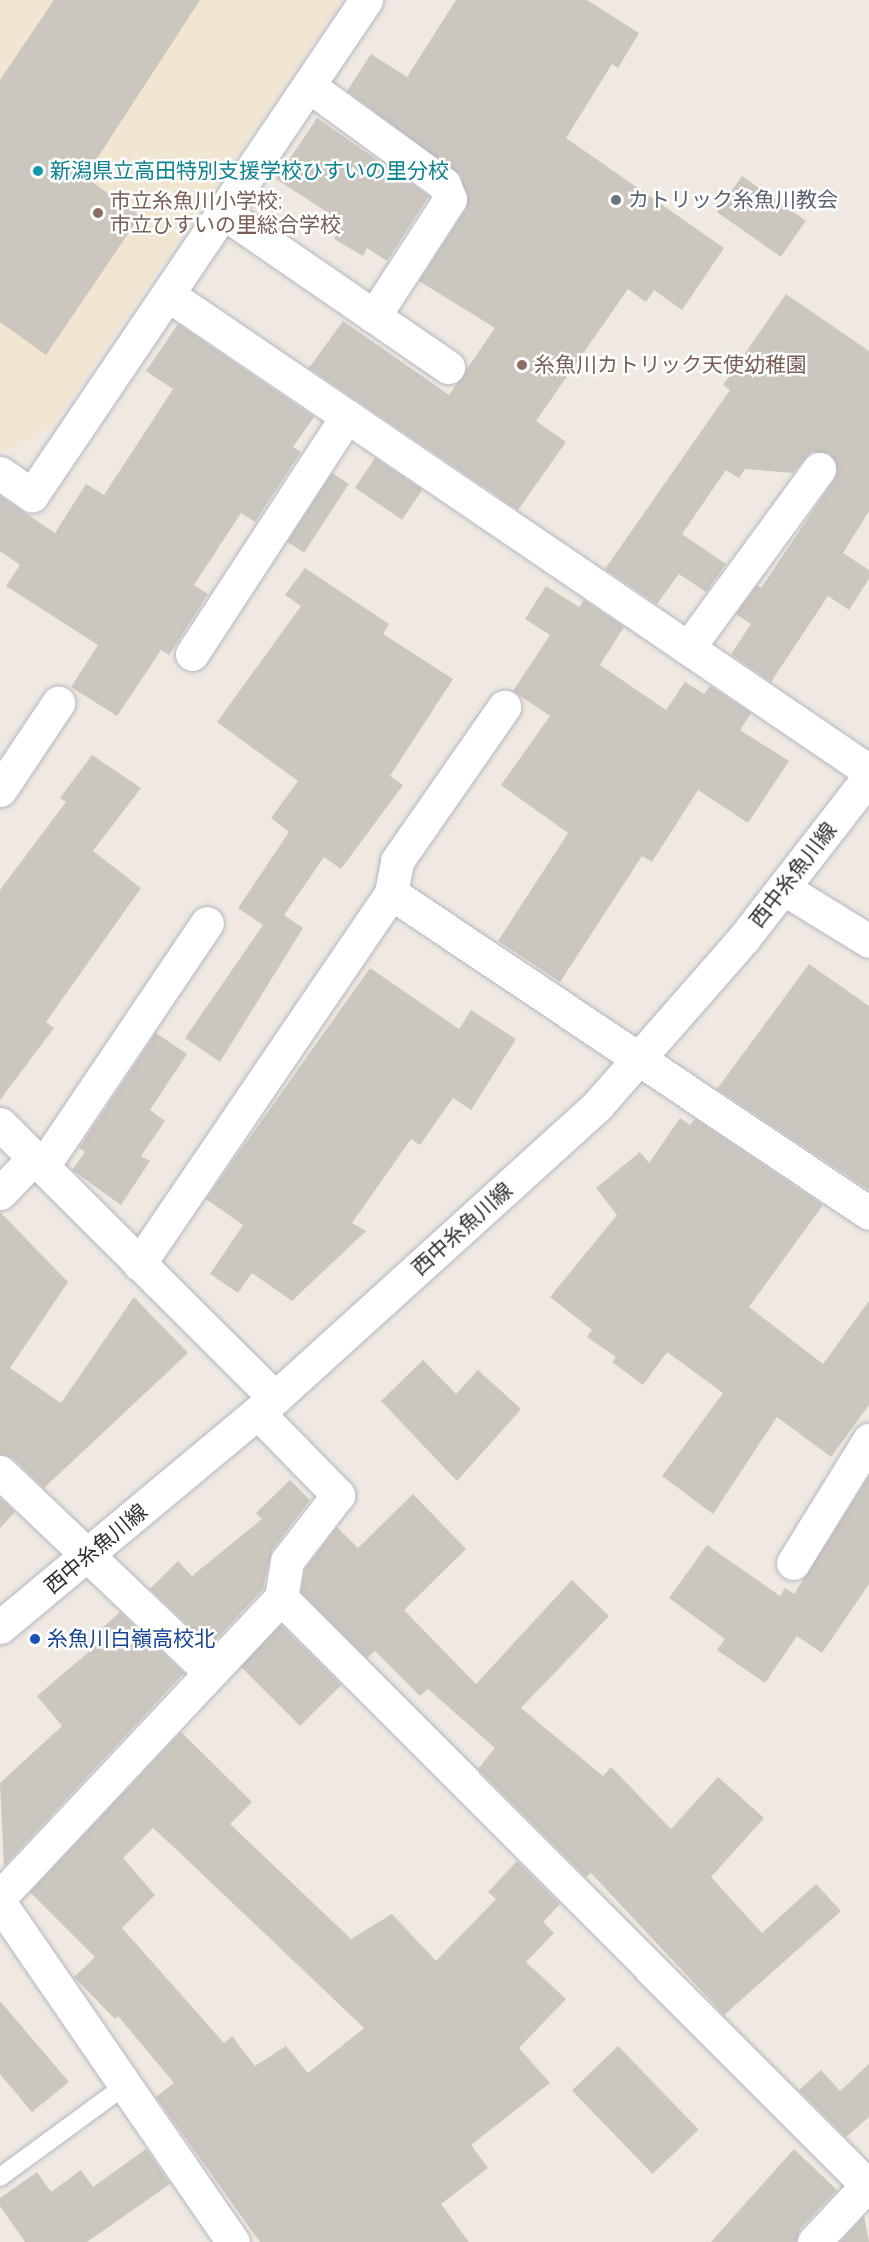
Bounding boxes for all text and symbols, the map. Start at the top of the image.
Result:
place label: 新潟県立高田特別支援学校ひすいの里分校 [50,158,449,184]
marker: 新潟県立高田特別支援学校ひすいの里分校 [31,164,45,178]
place label: カトリック糸魚川教会 [628,187,838,213]
place label: 市立糸魚川小学校; 市立ひすいの里総合学校 [110,188,341,238]
marker: カトリック糸魚川教会 [609,193,623,207]
marker: 市立糸魚川小学校; 市立ひすいの里総合学校 [91,206,105,220]
place label: 糸魚川カトリック天使幼稚園 [534,352,807,378]
marker: 糸魚川カトリック天使幼稚園 [515,358,529,372]
street label: 西中糸魚川線 [744,818,842,932]
street label: 西中糸魚川線 [407,1177,517,1281]
street label: 西中糸魚川線 [40,1499,152,1599]
place label: 糸魚川白嶺高校北 [47,1626,215,1652]
marker: 糸魚川白嶺高校北 [28,1632,42,1646]

